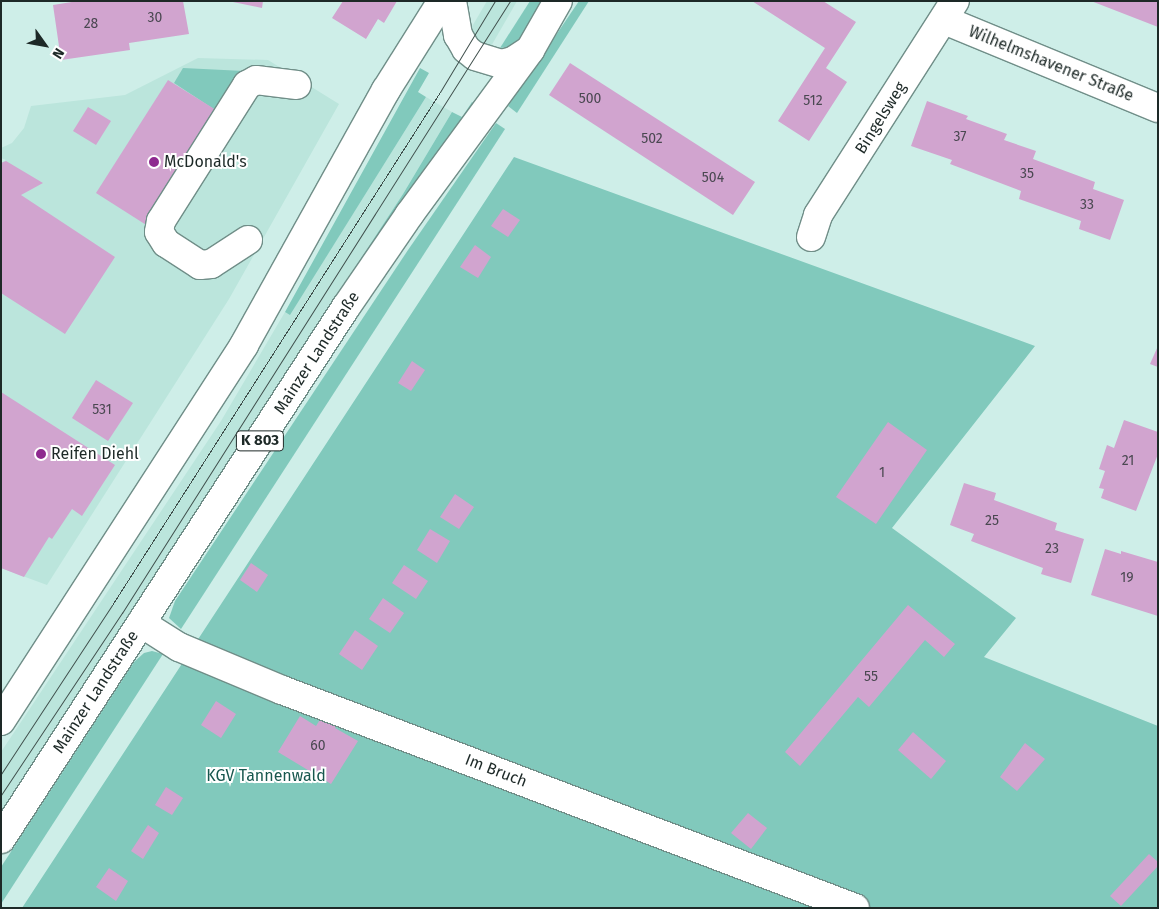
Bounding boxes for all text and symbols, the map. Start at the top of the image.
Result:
house number: 30 [148,10,162,26]
house number: 28 [84,16,98,32]
north arrow [20,20,70,70]
street label: Wilhelmshavener Straße [966,22,1136,106]
text: N [48,45,68,62]
street label: Bingelsweg [851,79,911,157]
house number: 500 [579,91,601,107]
house number: 512 [803,93,823,109]
house number: 37 [953,129,967,145]
house number: 502 [641,131,663,147]
place label: McDonald's [164,152,247,172]
marker: McDonald's [148,156,160,168]
house number: 35 [1020,166,1034,182]
house number: 504 [702,170,724,186]
house number: 33 [1080,197,1094,213]
street label: Mainzer Landstraße [270,288,364,418]
house number: 531 [92,402,112,418]
road number: K 803 [235,428,285,454]
place label: Reifen Diehl [51,444,139,464]
marker: Reifen Diehl [35,448,47,460]
house number: 21 [1122,453,1134,469]
house number: 1 [879,465,885,481]
house number: 25 [985,513,999,529]
house number: 23 [1045,541,1059,557]
house number: 19 [1120,570,1134,586]
street label: Mainzer Landstraße [49,627,143,757]
house number: 55 [864,669,878,685]
house number: 60 [310,738,326,754]
street label: Im Bruch [462,750,530,792]
park label: KGV Tannenwald [206,766,326,786]

